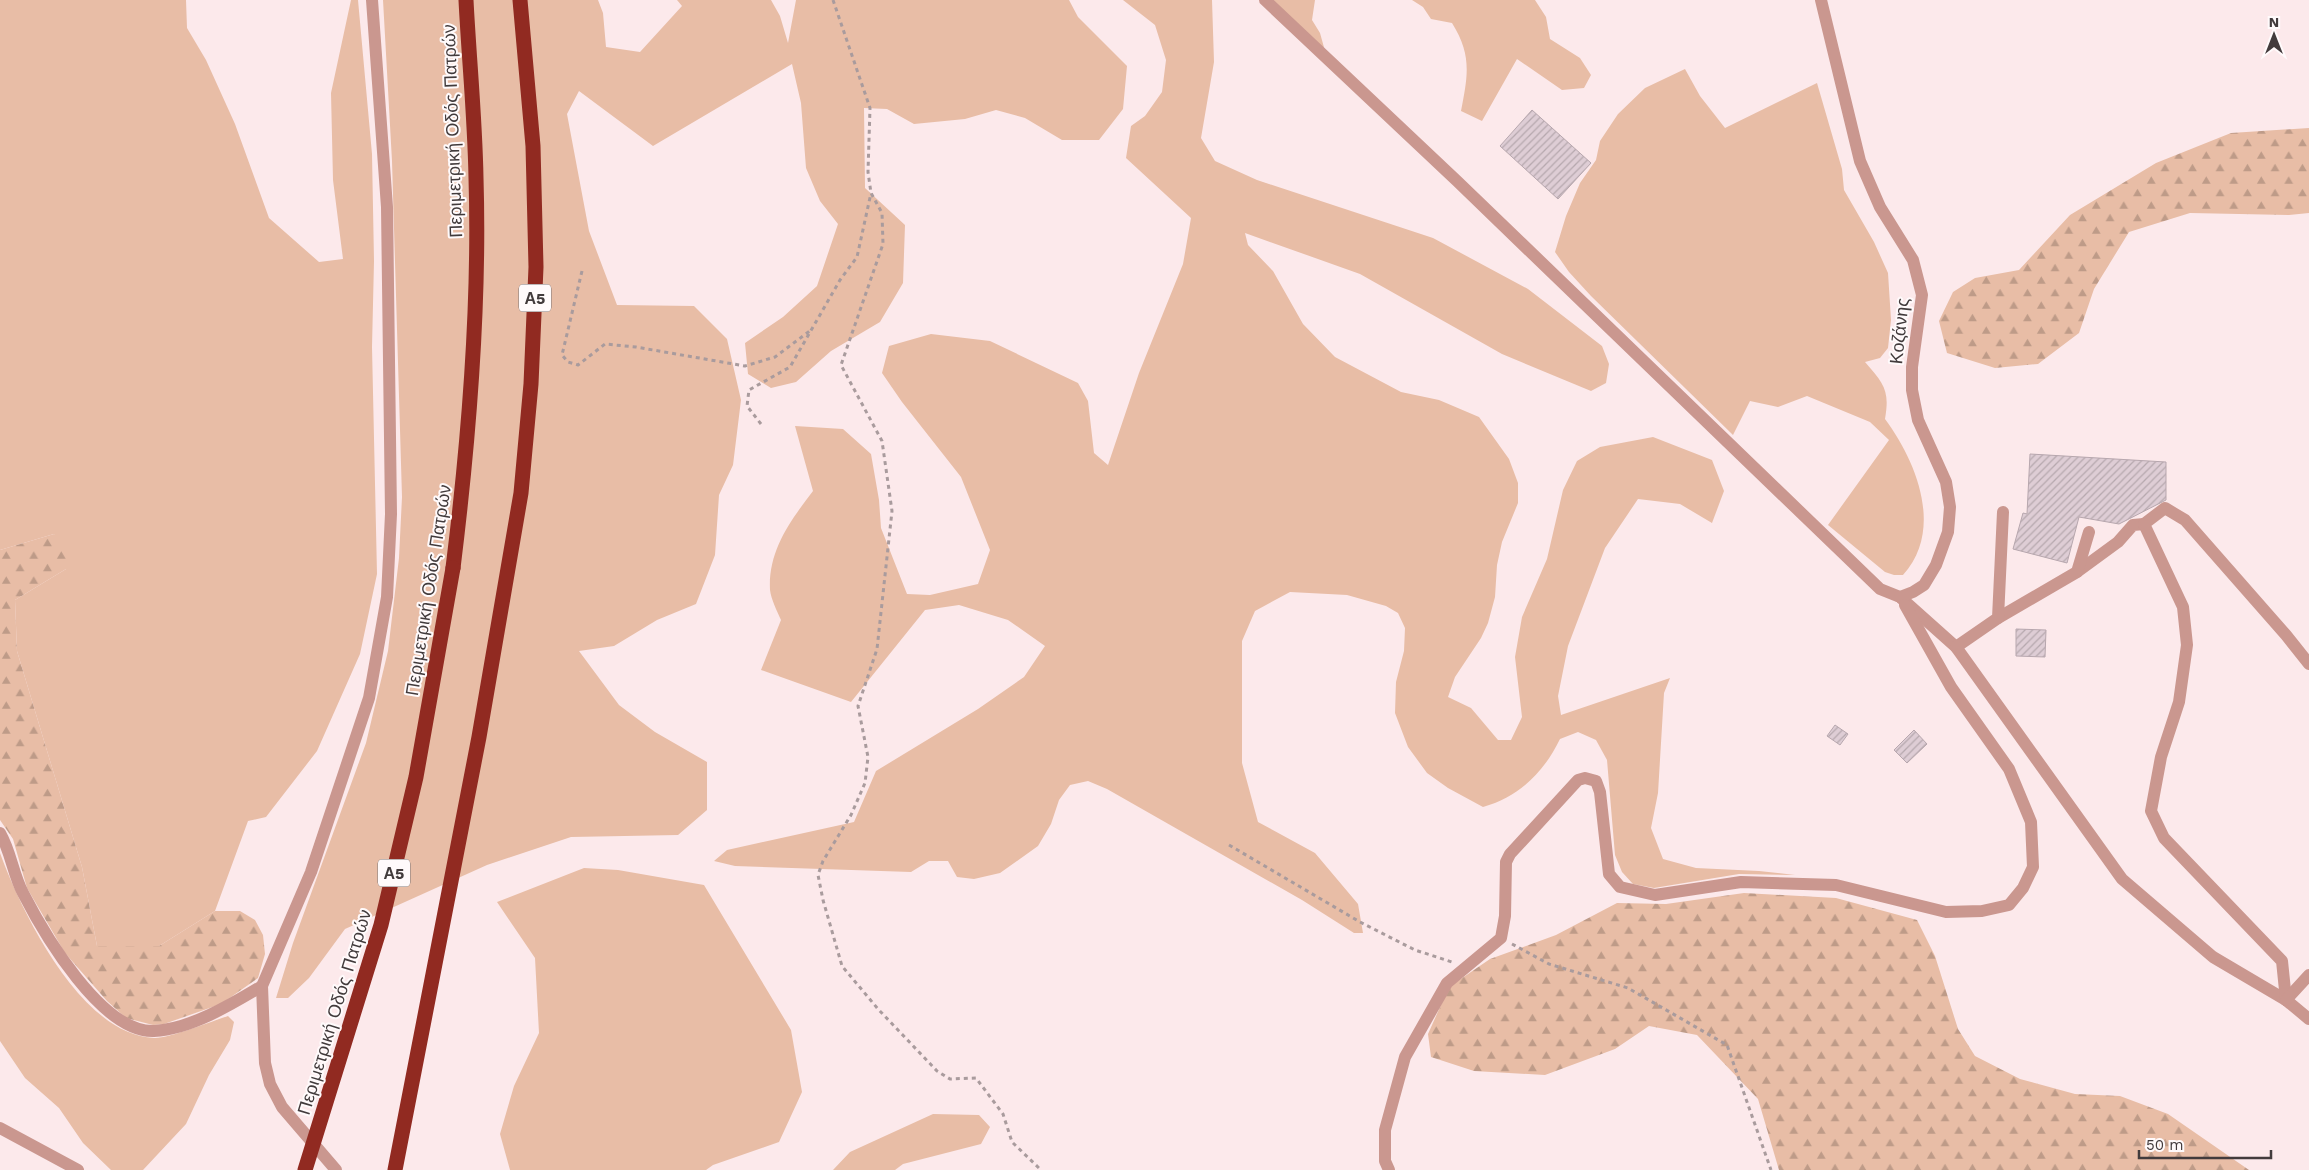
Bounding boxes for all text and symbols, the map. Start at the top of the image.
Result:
north arrow [2249,10,2299,60]
text: N [2269,14,2279,30]
street label: Περιμετρική Οδός Πατρών [438,24,466,238]
road number: Α5 [519,284,551,312]
street label: Κοζάνης [1885,296,1913,365]
street label: Περιμετρική Οδός Πατρών [401,483,455,697]
road number: Α5 [378,860,410,886]
street label: Περιμετρική Οδός Πατρών [293,907,375,1117]
scale bar [2139,1128,2272,1160]
text: 50 m [2146,1136,2183,1154]

